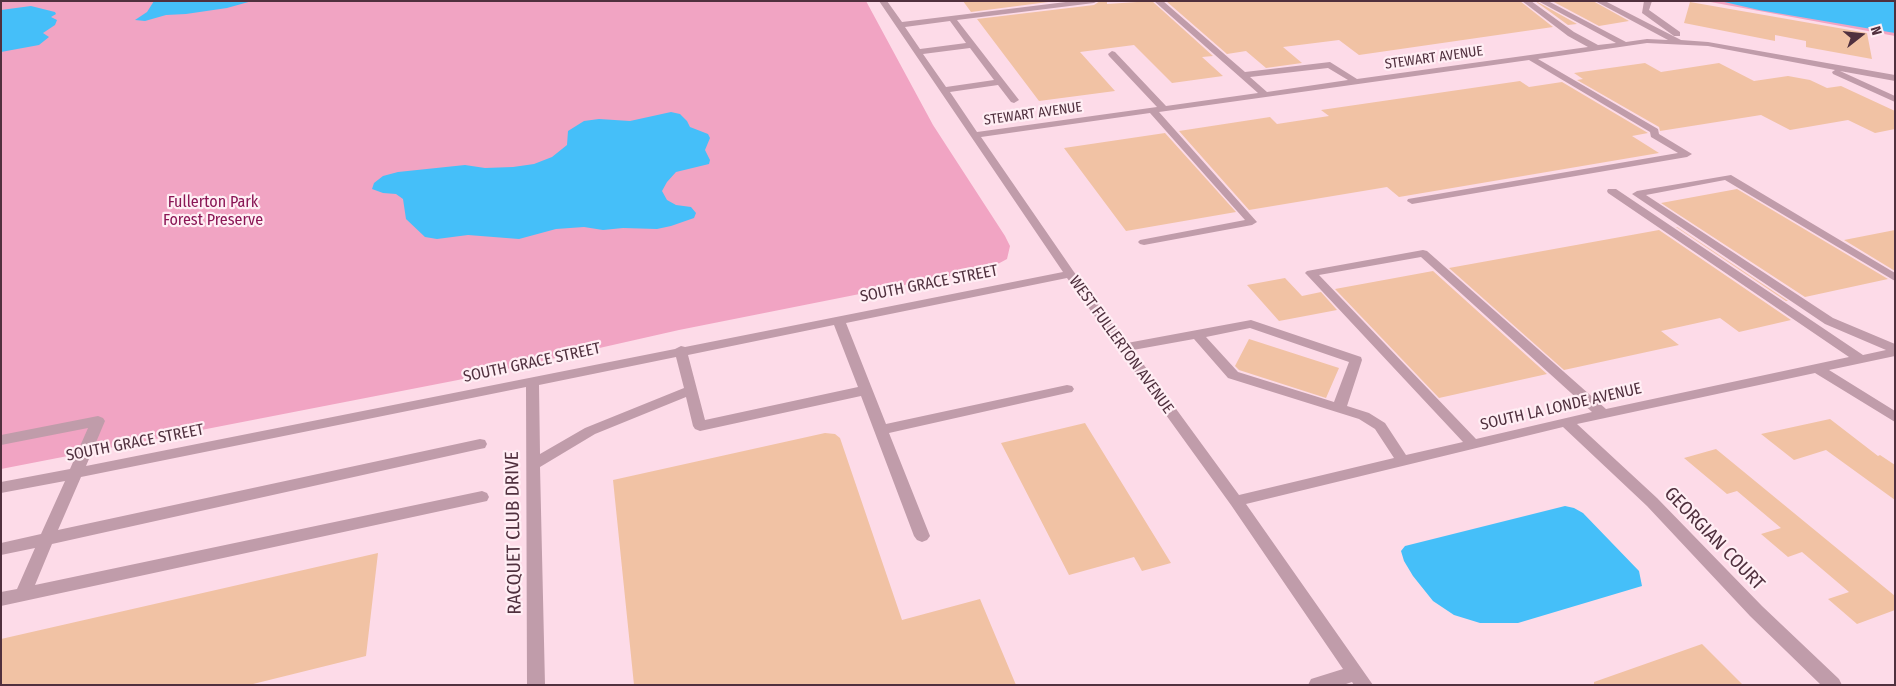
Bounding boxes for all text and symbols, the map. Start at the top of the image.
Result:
north arrow [1836,10,1886,60]
text: N [1867,24,1885,37]
street label: STEWART AVENUE [1384,43,1484,73]
street label: STEWART AVENUE [983,99,1083,129]
park label: Fullerton Park Forest Preserve [163,193,263,231]
street label: SOUTH GRACE STREET [858,261,1000,307]
street label: WEST FULLERTON AVENUE [1065,272,1177,418]
street label: SOUTH GRACE STREET [462,339,602,387]
street label: SOUTH LA LONDE AVENUE [1479,379,1643,435]
street label: SOUTH GRACE STREET [64,420,206,466]
street label: RACQUET CLUB DRIVE [501,451,527,615]
street label: GEORGIAN COURT [1659,483,1769,595]

